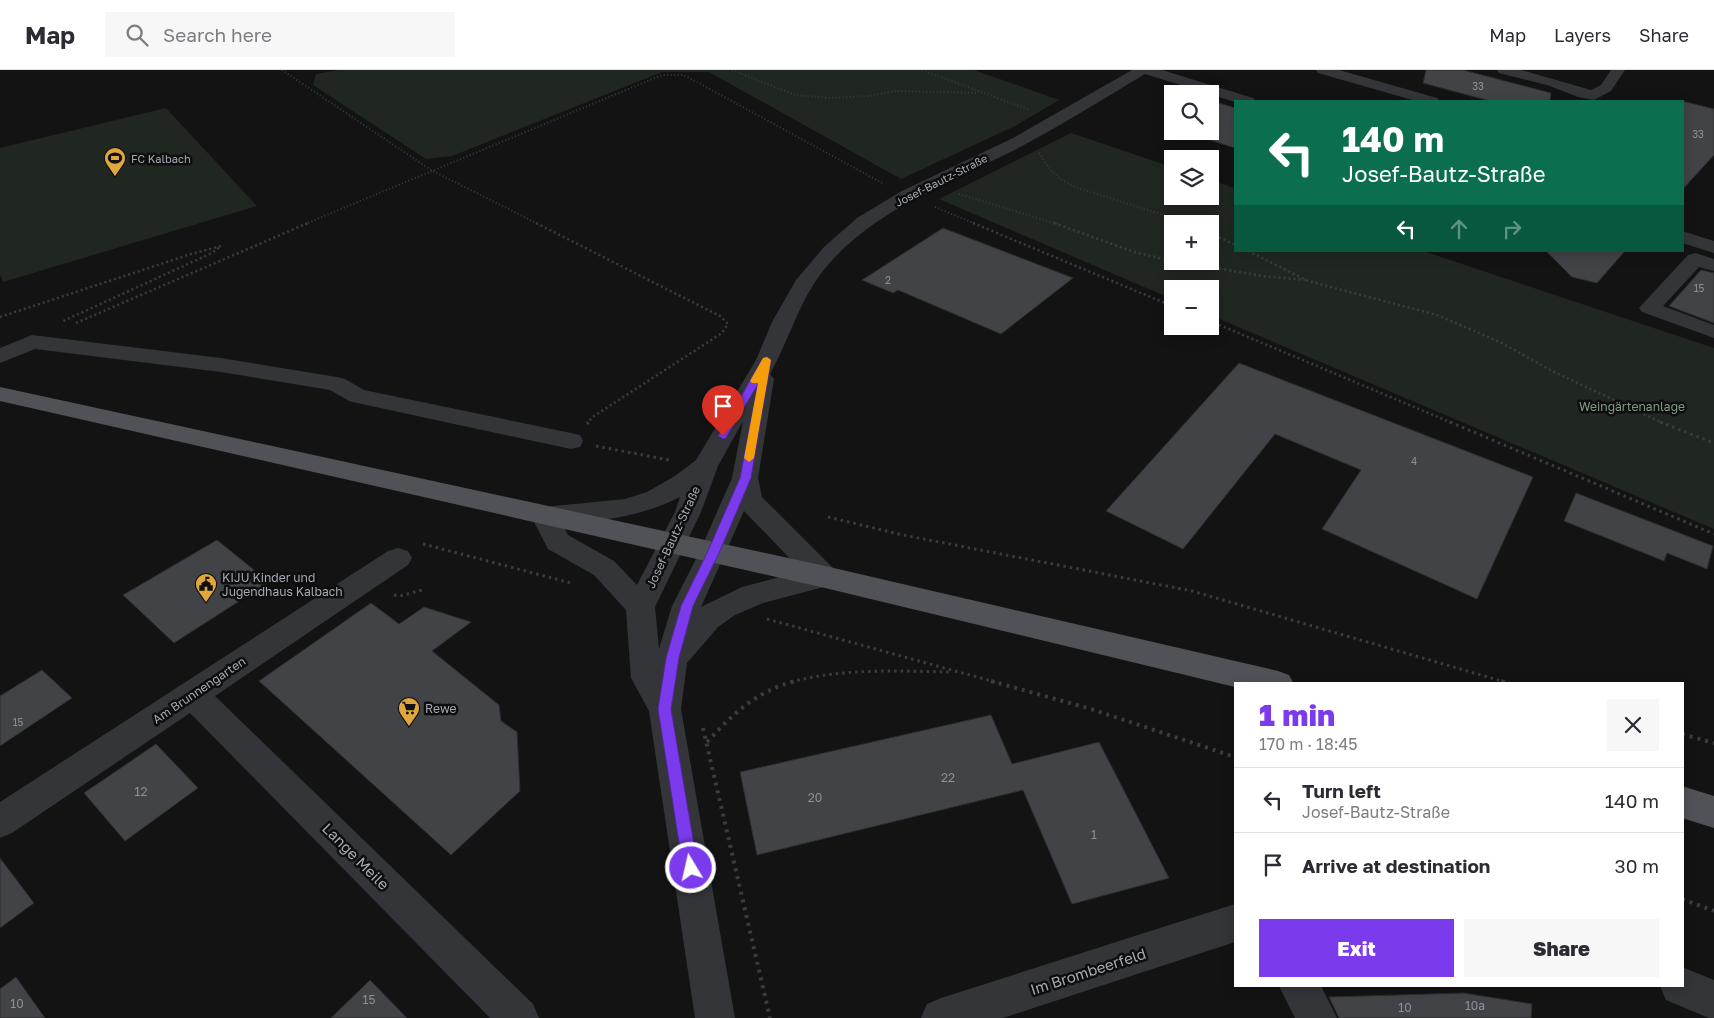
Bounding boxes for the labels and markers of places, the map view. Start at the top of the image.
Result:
sports icon: FC Kalbach [103,146,127,177]
place label: FC Kalbach [131,152,191,165]
pin [702,385,744,436]
place label: KIJU Kinder und Jugendhaus Kalbach [222,570,343,599]
public building icon: KIJU Kinder und Jugendhaus Kalbach [194,572,218,603]
supermarket icon: Rewe [397,696,421,727]
place label: Rewe [425,701,456,716]

